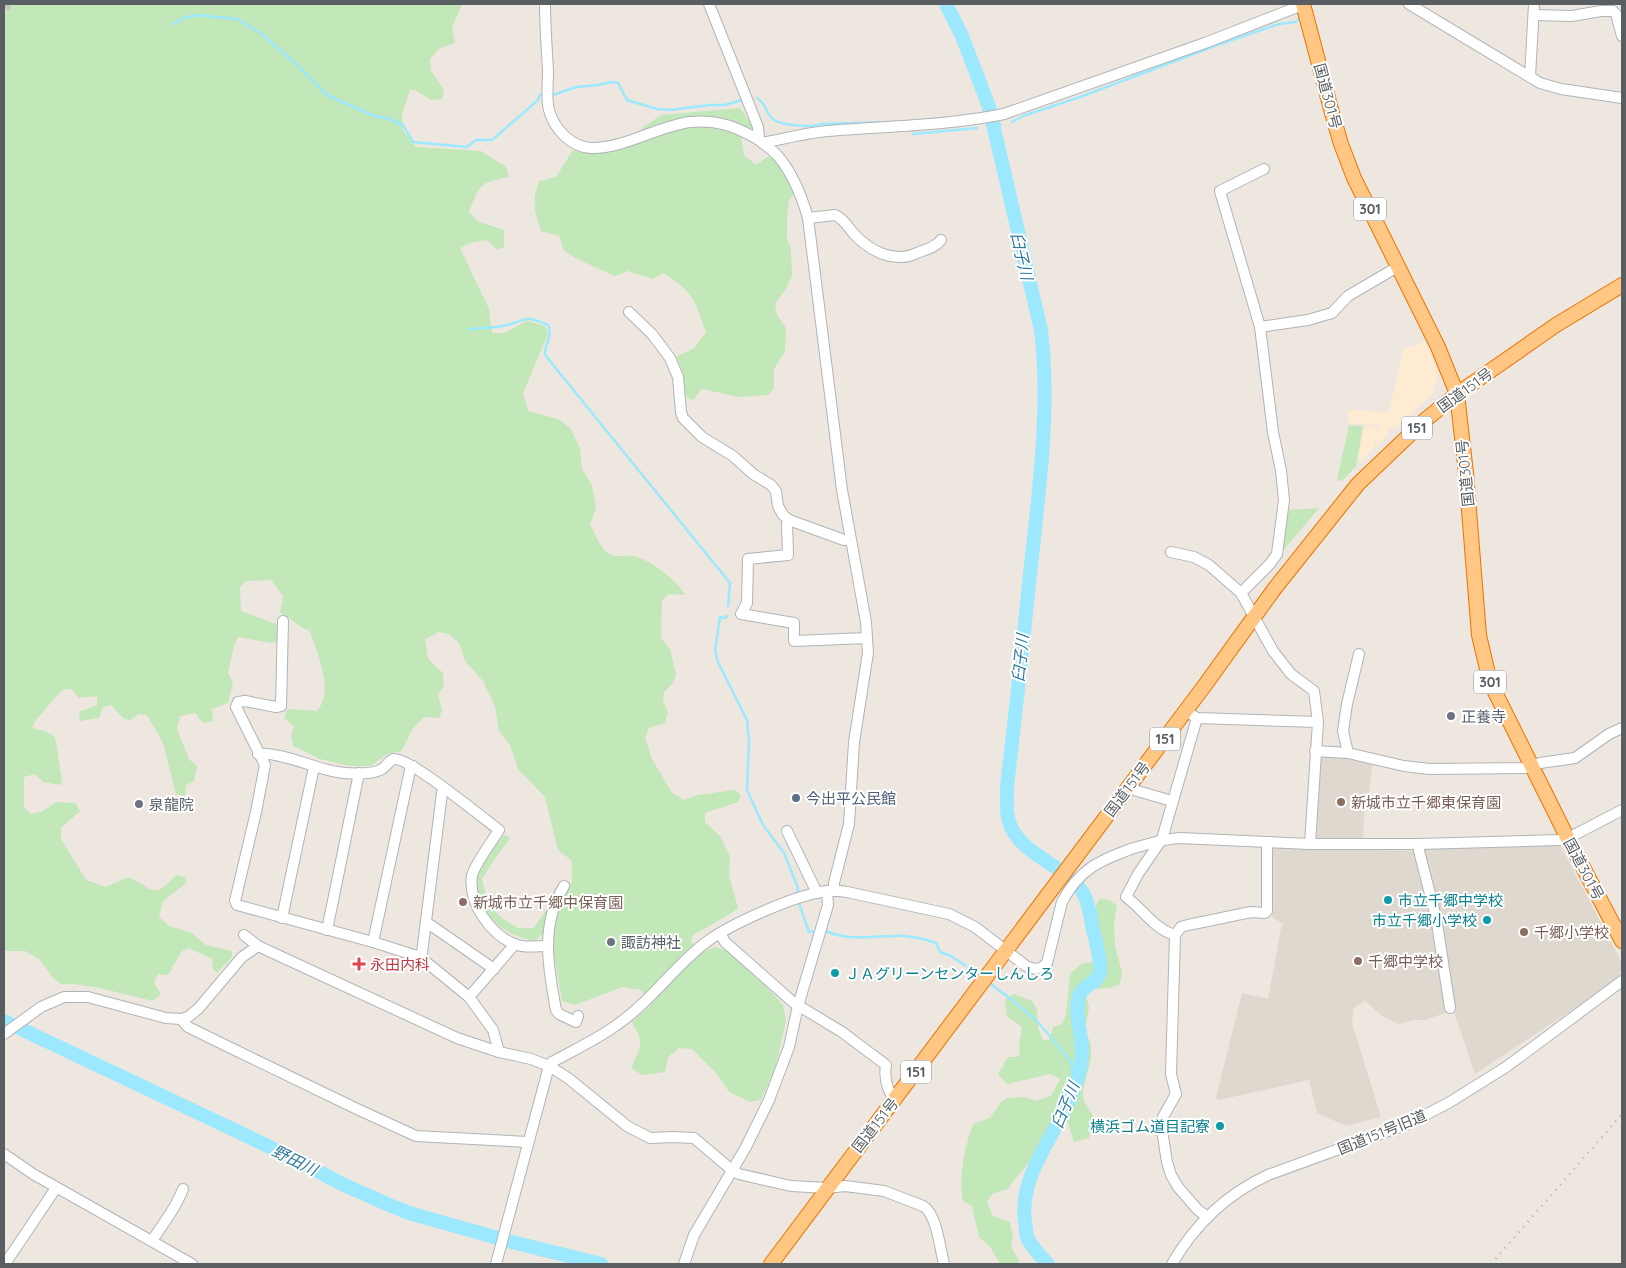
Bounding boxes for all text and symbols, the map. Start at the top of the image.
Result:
street label: 国道301号 [1310,61,1346,131]
road number: 301 [1354,198,1386,220]
water label: 臼子川 [1007,230,1038,284]
street label: 国道151号 [1433,363,1497,417]
road number: 151 [1402,416,1432,439]
street label: 国道301号 [1452,439,1478,507]
water label: 臼子川 [1008,631,1033,683]
road number: 301 [1474,670,1506,694]
place label: 正養寺 [1461,707,1506,726]
marker: 正養寺 [1445,710,1457,722]
road number: 151 [1150,728,1180,751]
street label: 国道151号 [1100,758,1154,820]
place label: 今出平公民館 [806,789,896,808]
marker: 今出平公民館 [790,792,802,804]
place label: 新城市立千郷東保育園 [1351,793,1501,812]
place label: 泉龍院 [149,795,194,814]
marker: 新城市立千郷東保育園 [1335,796,1347,808]
marker: 泉龍院 [133,798,145,810]
street label: 国道301号 [1560,835,1608,903]
place label: 市立千郷中学校 [1398,891,1503,910]
place label: 新城市立千郷中保育園 [473,893,623,912]
marker: 市立千郷中学校 [1382,894,1394,906]
marker: 新城市立千郷中保育園 [457,896,469,908]
place label: 市立千郷小学校 [1372,911,1477,930]
marker: 市立千郷小学校 [1481,914,1493,926]
place label: 千郷小学校 [1534,923,1609,942]
marker: 千郷小学校 [1518,926,1530,938]
place label: 諏訪神社 [621,933,681,952]
marker: 諏訪神社 [605,936,617,948]
place label: 千郷中学校 [1368,952,1443,971]
place label: 永田内科 [370,955,430,974]
marker: 千郷中学校 [1352,955,1364,967]
marker: 永田内科 [352,957,366,971]
place label: ＪＡグリーンセンターしんしろ [845,964,1054,983]
marker: ＪＡグリーンセンターしんしろ [829,967,841,979]
road number: 151 [901,1060,931,1084]
water label: 臼子川 [1047,1077,1084,1131]
street label: 国道151号 [848,1094,902,1156]
street label: 国道151号旧道 [1335,1106,1429,1158]
place label: 横浜ゴム道目記寮 [1090,1117,1210,1136]
marker: 横浜ゴム道目記寮 [1214,1120,1226,1132]
water label: 野田川 [269,1140,323,1180]

